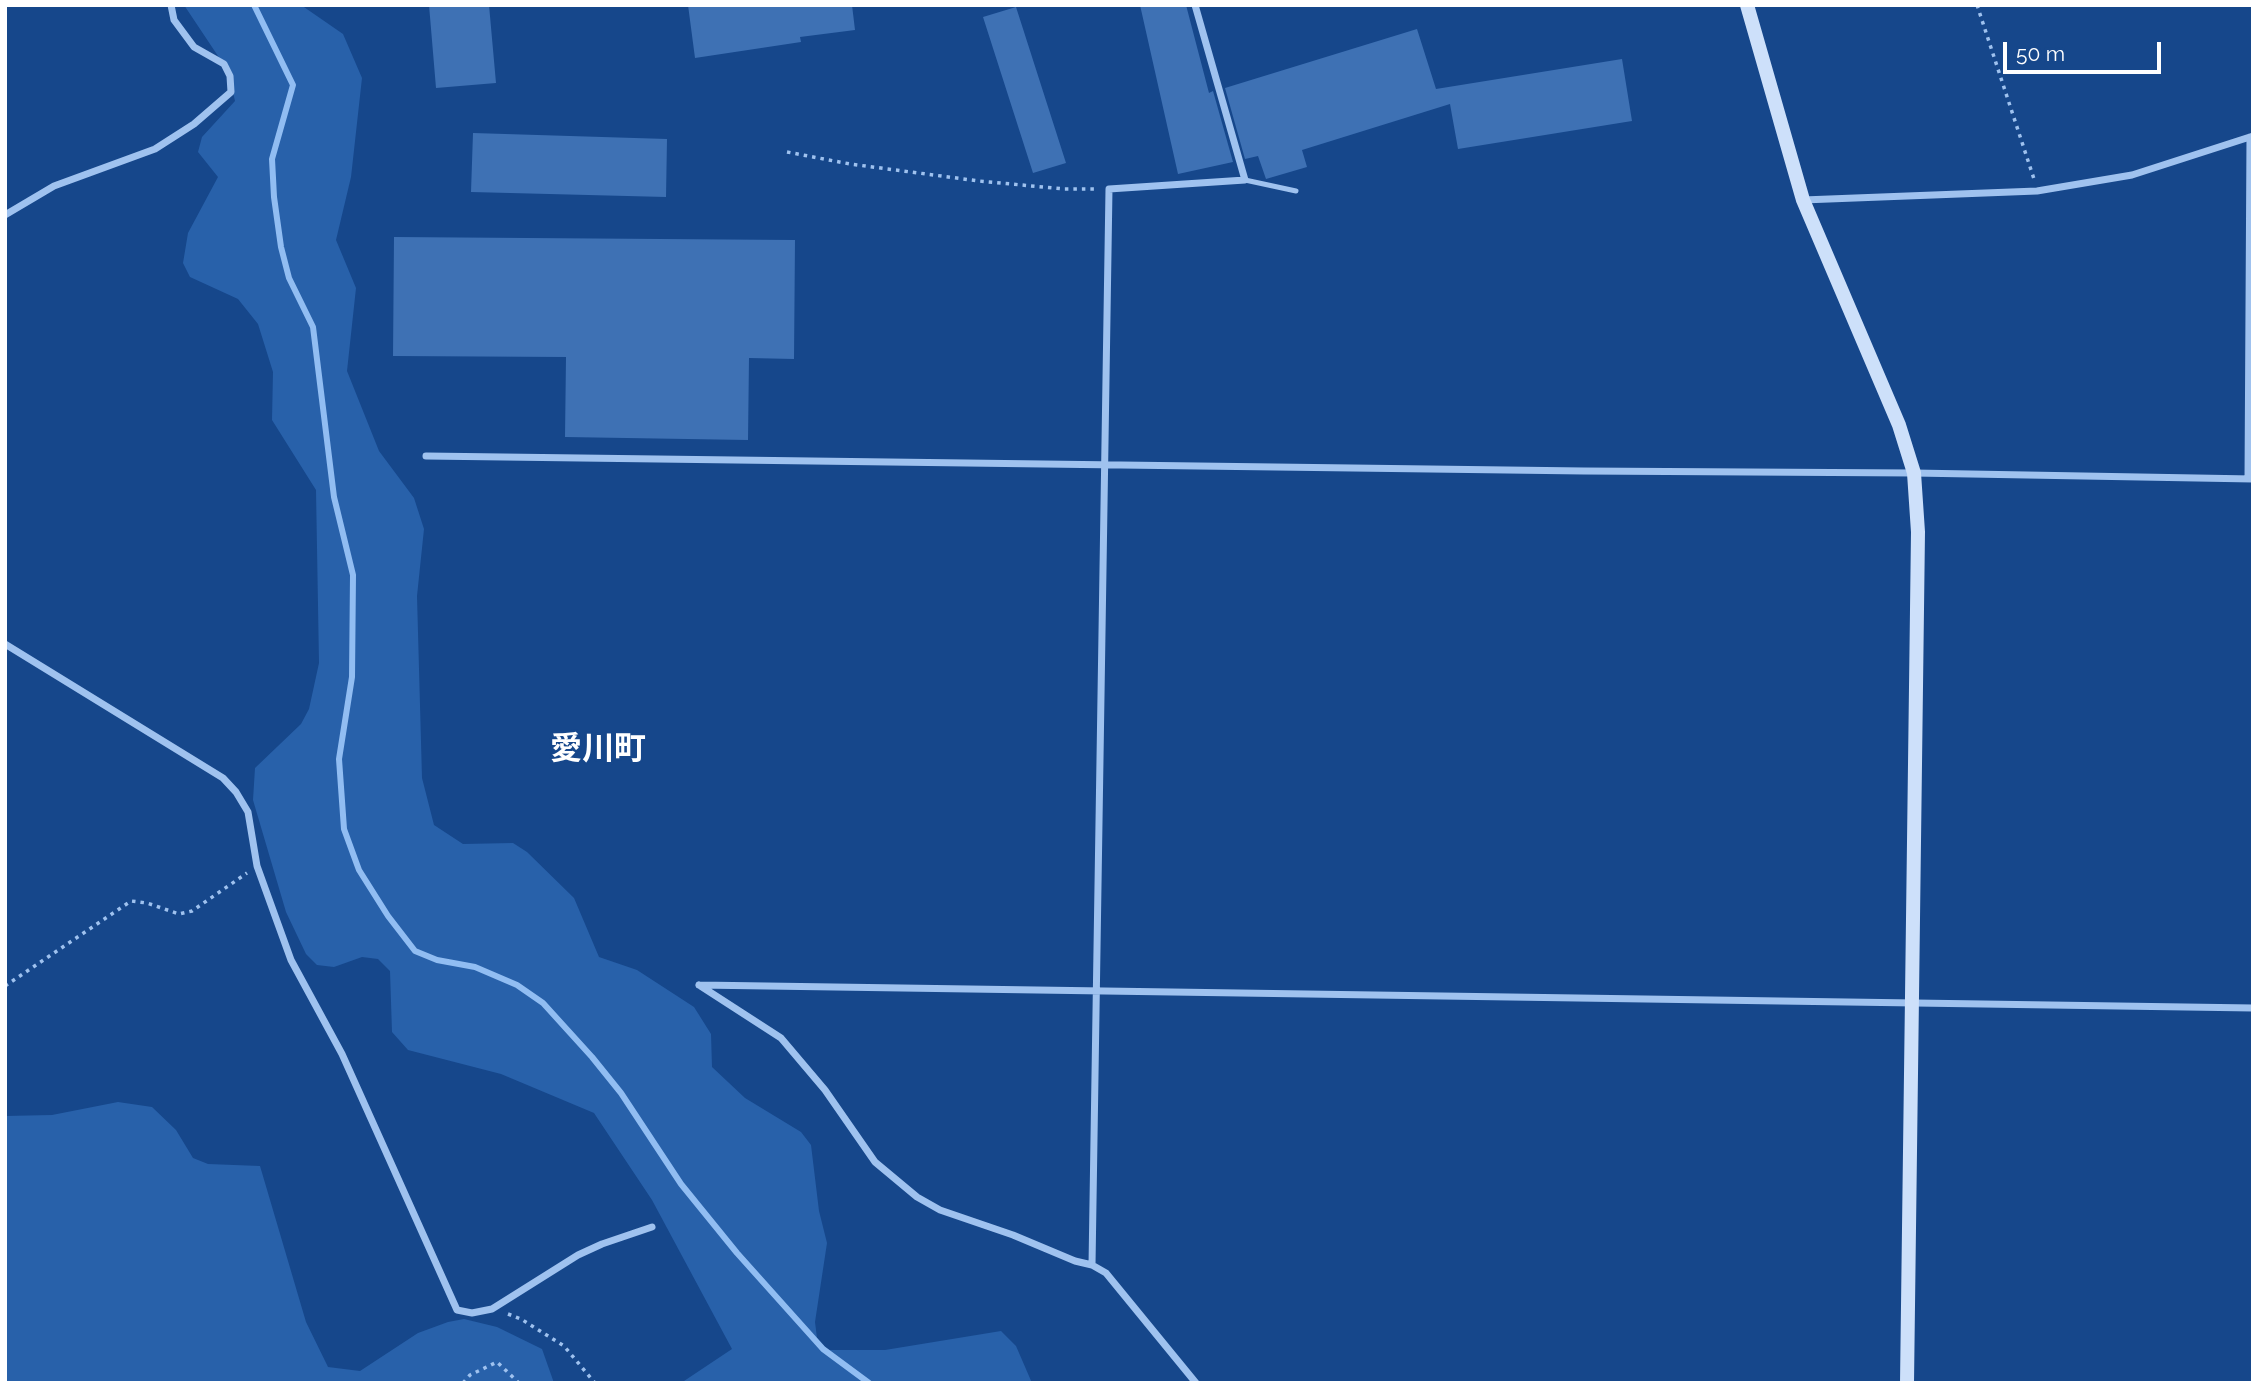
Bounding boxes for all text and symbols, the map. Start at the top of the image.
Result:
scale bar [2006,28,2164,72]
text: 50 m [2016,41,2065,66]
district label: 愛川町 [550,730,646,768]

